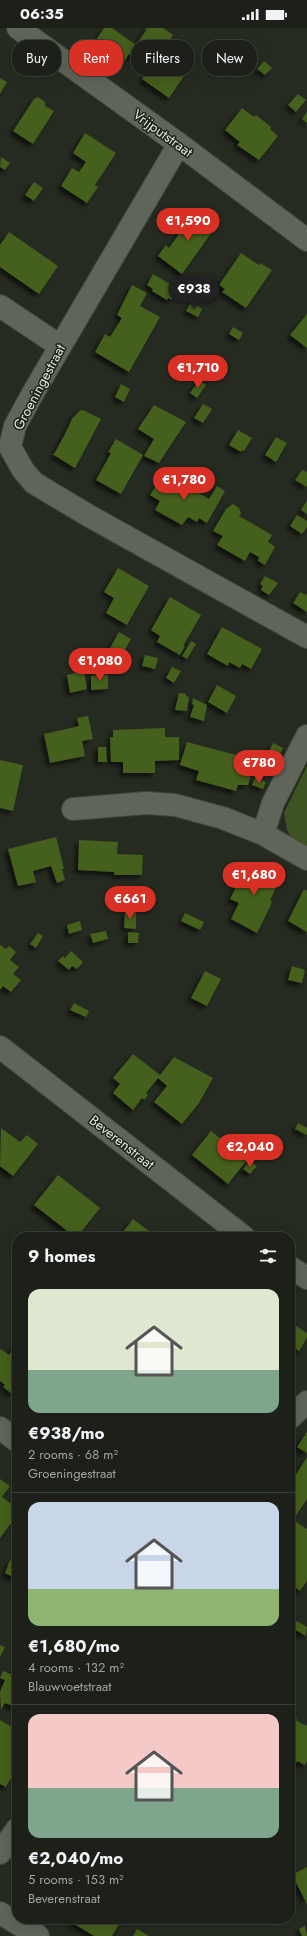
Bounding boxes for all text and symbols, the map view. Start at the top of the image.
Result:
text: 06:35 [20,3,64,25]
chip: Buy [12,40,61,76]
chip: Rent [69,40,123,76]
chip: Filters [131,40,194,76]
chip: New [202,40,257,76]
street label: Vrijputstraat [129,104,198,162]
pin: €1,590 [155,208,221,242]
text: €1,590 [165,211,211,230]
pin: €938 [170,276,218,310]
text: €938 [177,279,211,298]
street label: Groeningestraat [8,340,70,433]
pin: €1,710 [165,355,231,389]
text: €1,710 [177,358,219,377]
pin: €1,780 [151,467,217,501]
text: €1,780 [162,470,206,489]
pin: €1,080 [67,648,133,682]
text: €1,080 [78,651,122,670]
pin: €780 [235,750,283,784]
text: €780 [242,753,276,772]
pin: €1,680 [221,862,287,896]
text: €1,680 [232,865,276,884]
pin: €661 [106,886,154,920]
text: €661 [114,889,146,908]
street label: Beverenstraat [85,1110,159,1174]
pin: €2,040 [217,1134,283,1168]
text: €2,040 [226,1137,274,1156]
text: 9 homes [28,1244,96,1268]
icon: filters [257,1245,279,1267]
icon: home [118,1315,190,1387]
text: €938/mo [28,1421,105,1445]
text: 2 rooms · 68 m² [28,1445,118,1464]
text: Groeningestraat [28,1464,116,1483]
icon: home [118,1528,190,1600]
text: €1,680/mo [28,1634,120,1658]
text: 4 rooms · 132 m² [28,1658,124,1677]
text: Blauwvoetstraat [28,1677,111,1696]
icon: home [118,1740,190,1812]
text: €2,040/mo [28,1846,123,1870]
text: 5 rooms · 153 m² [28,1870,124,1889]
text: Beverenstraat [28,1889,100,1908]

